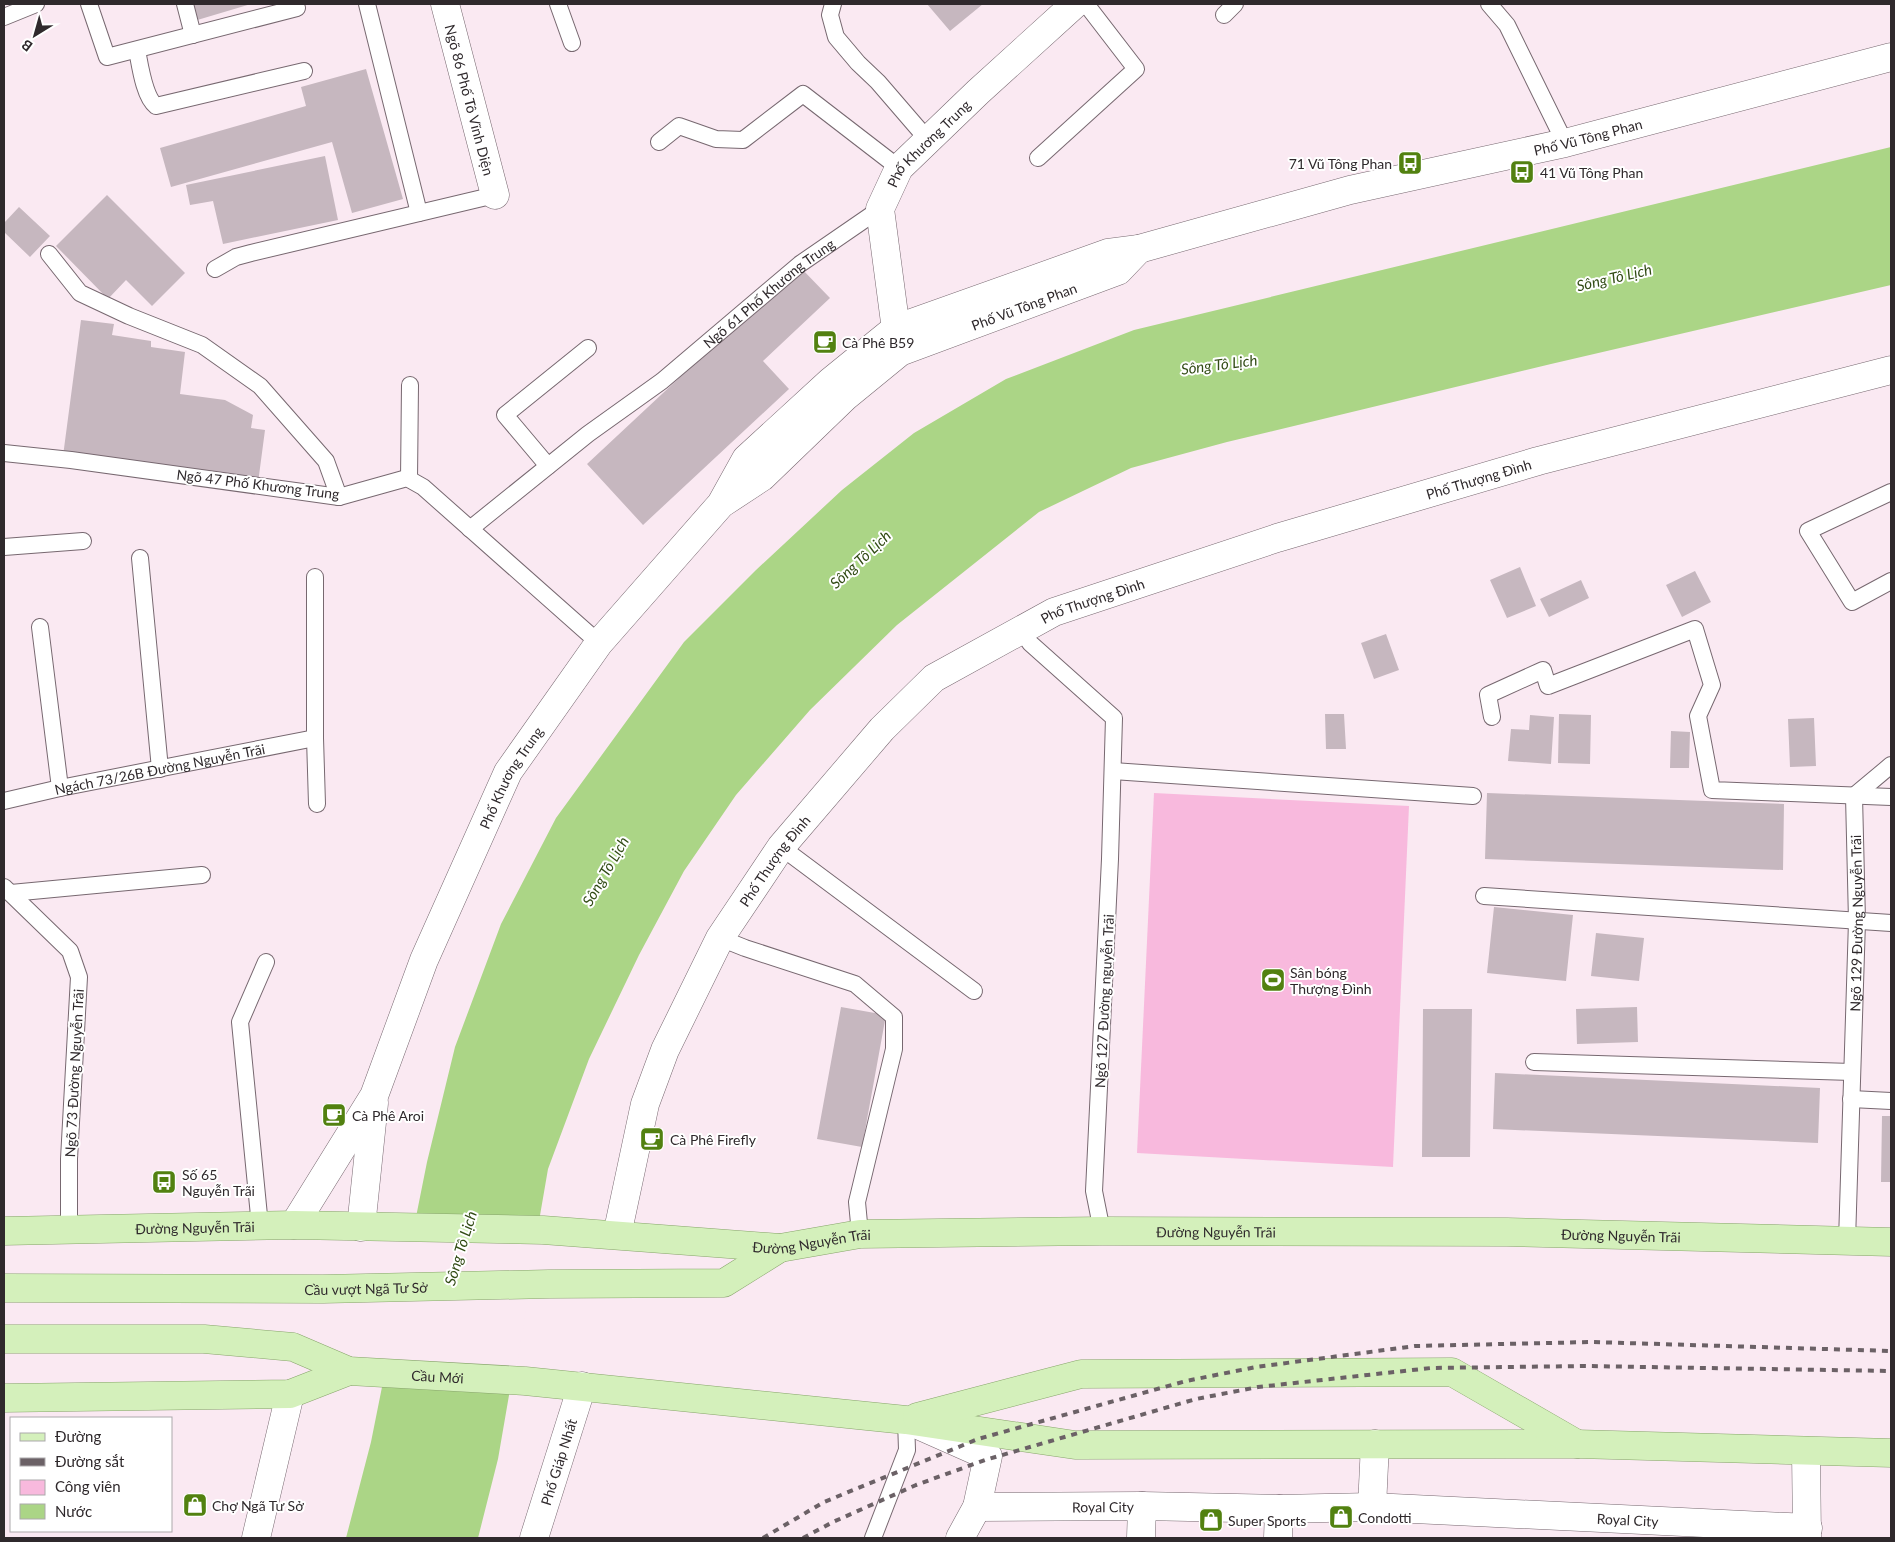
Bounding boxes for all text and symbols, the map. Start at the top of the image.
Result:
north arrow [10,10,60,60]
street label: Ngõ 86 Phố Tô Vĩnh Diện [442,22,498,177]
text: B [18,36,36,55]
street label: Phố Khương Trung [883,96,974,190]
street label: Phố Vũ Tông Phan [1532,115,1644,158]
bus stop icon: 71 Vũ Tông Phan [1397,150,1423,176]
place label: 71 Vũ Tông Phan [1289,155,1392,172]
bus stop icon: 41 Vũ Tông Phan [1509,159,1535,185]
place label: 41 Vũ Tông Phan [1540,164,1643,181]
street label: Ngõ 61 Phố Khương Trung [699,235,838,351]
water label: Sông Tô Lịch [1575,260,1653,294]
street label: Phố Vũ Tông Phan [969,279,1079,333]
cafe icon: Cà Phê B59 [812,329,838,355]
place label: Cà Phê B59 [842,334,914,351]
water label: Sông Tô Lịch [1180,350,1258,378]
street label: Phố Thượng Đình [1424,455,1533,502]
street label: Ngõ 47 Phố Khương Trung [176,466,340,502]
water label: Sông Tô Lịch [826,526,894,592]
street label: Phố Thượng Đình [1037,574,1146,626]
street label: Phố Khương Trung [475,723,546,831]
street label: Ngách 73/26B Đường Nguyễn Trãi [53,740,266,798]
street label: Phố Thượng Đình [735,811,813,909]
water label: Sông Tô Lịch [578,833,632,909]
street label: Ngõ 129 Đường Nguyễn Trãi [1846,835,1866,1012]
street label: Ngõ 127 Đường nguyễn Trãi [1091,914,1117,1088]
place label: Sân bóng Thượng Đình [1290,964,1372,997]
sports icon: Sân bóng Thượng Đình [1260,967,1286,993]
street label: Ngõ 73 Đường Nguyễn Trãi [61,988,87,1158]
cafe icon: Cà Phê Aroi [321,1102,347,1128]
place label: Cà Phê Aroi [352,1107,424,1124]
cafe icon: Cà Phê Firefly [639,1126,665,1152]
place label: Cà Phê Firefly [670,1131,757,1148]
place label: Số 65 Nguyễn Trãi [182,1166,255,1199]
bus stop icon: Số 65 Nguyễn Trãi [151,1169,177,1195]
water label: Sông Tô Lịch [440,1209,480,1287]
street label: Đường Nguyễn Trãi [135,1217,255,1237]
street label: Đường Nguyễn Trãi [1156,1223,1276,1240]
street label: Đường Nguyễn Trãi [752,1225,871,1257]
street label: Đường Nguyễn Trãi [1561,1225,1681,1245]
street label: Cầu vượt Ngã Tư Sở [304,1278,428,1298]
street label: Cầu Mới [411,1366,464,1386]
street label: Phố Giáp Nhất [536,1416,580,1507]
legend [10,1417,172,1532]
text: Đường [55,1427,101,1445]
text: Đường sắt [55,1452,125,1470]
text: Công viên [55,1477,121,1495]
shop icon: Chợ Ngã Tư Sở [182,1492,208,1518]
place label: Chợ Ngã Tư Sở [212,1497,304,1514]
street label: Royal City [1072,1498,1135,1515]
text: Nước [55,1502,92,1520]
shop icon: Condotti [1328,1504,1354,1530]
shop icon: Super Sports [1198,1507,1224,1533]
place label: Condotti [1358,1509,1412,1526]
street label: Royal City [1596,1509,1660,1529]
place label: Super Sports [1228,1512,1306,1529]

